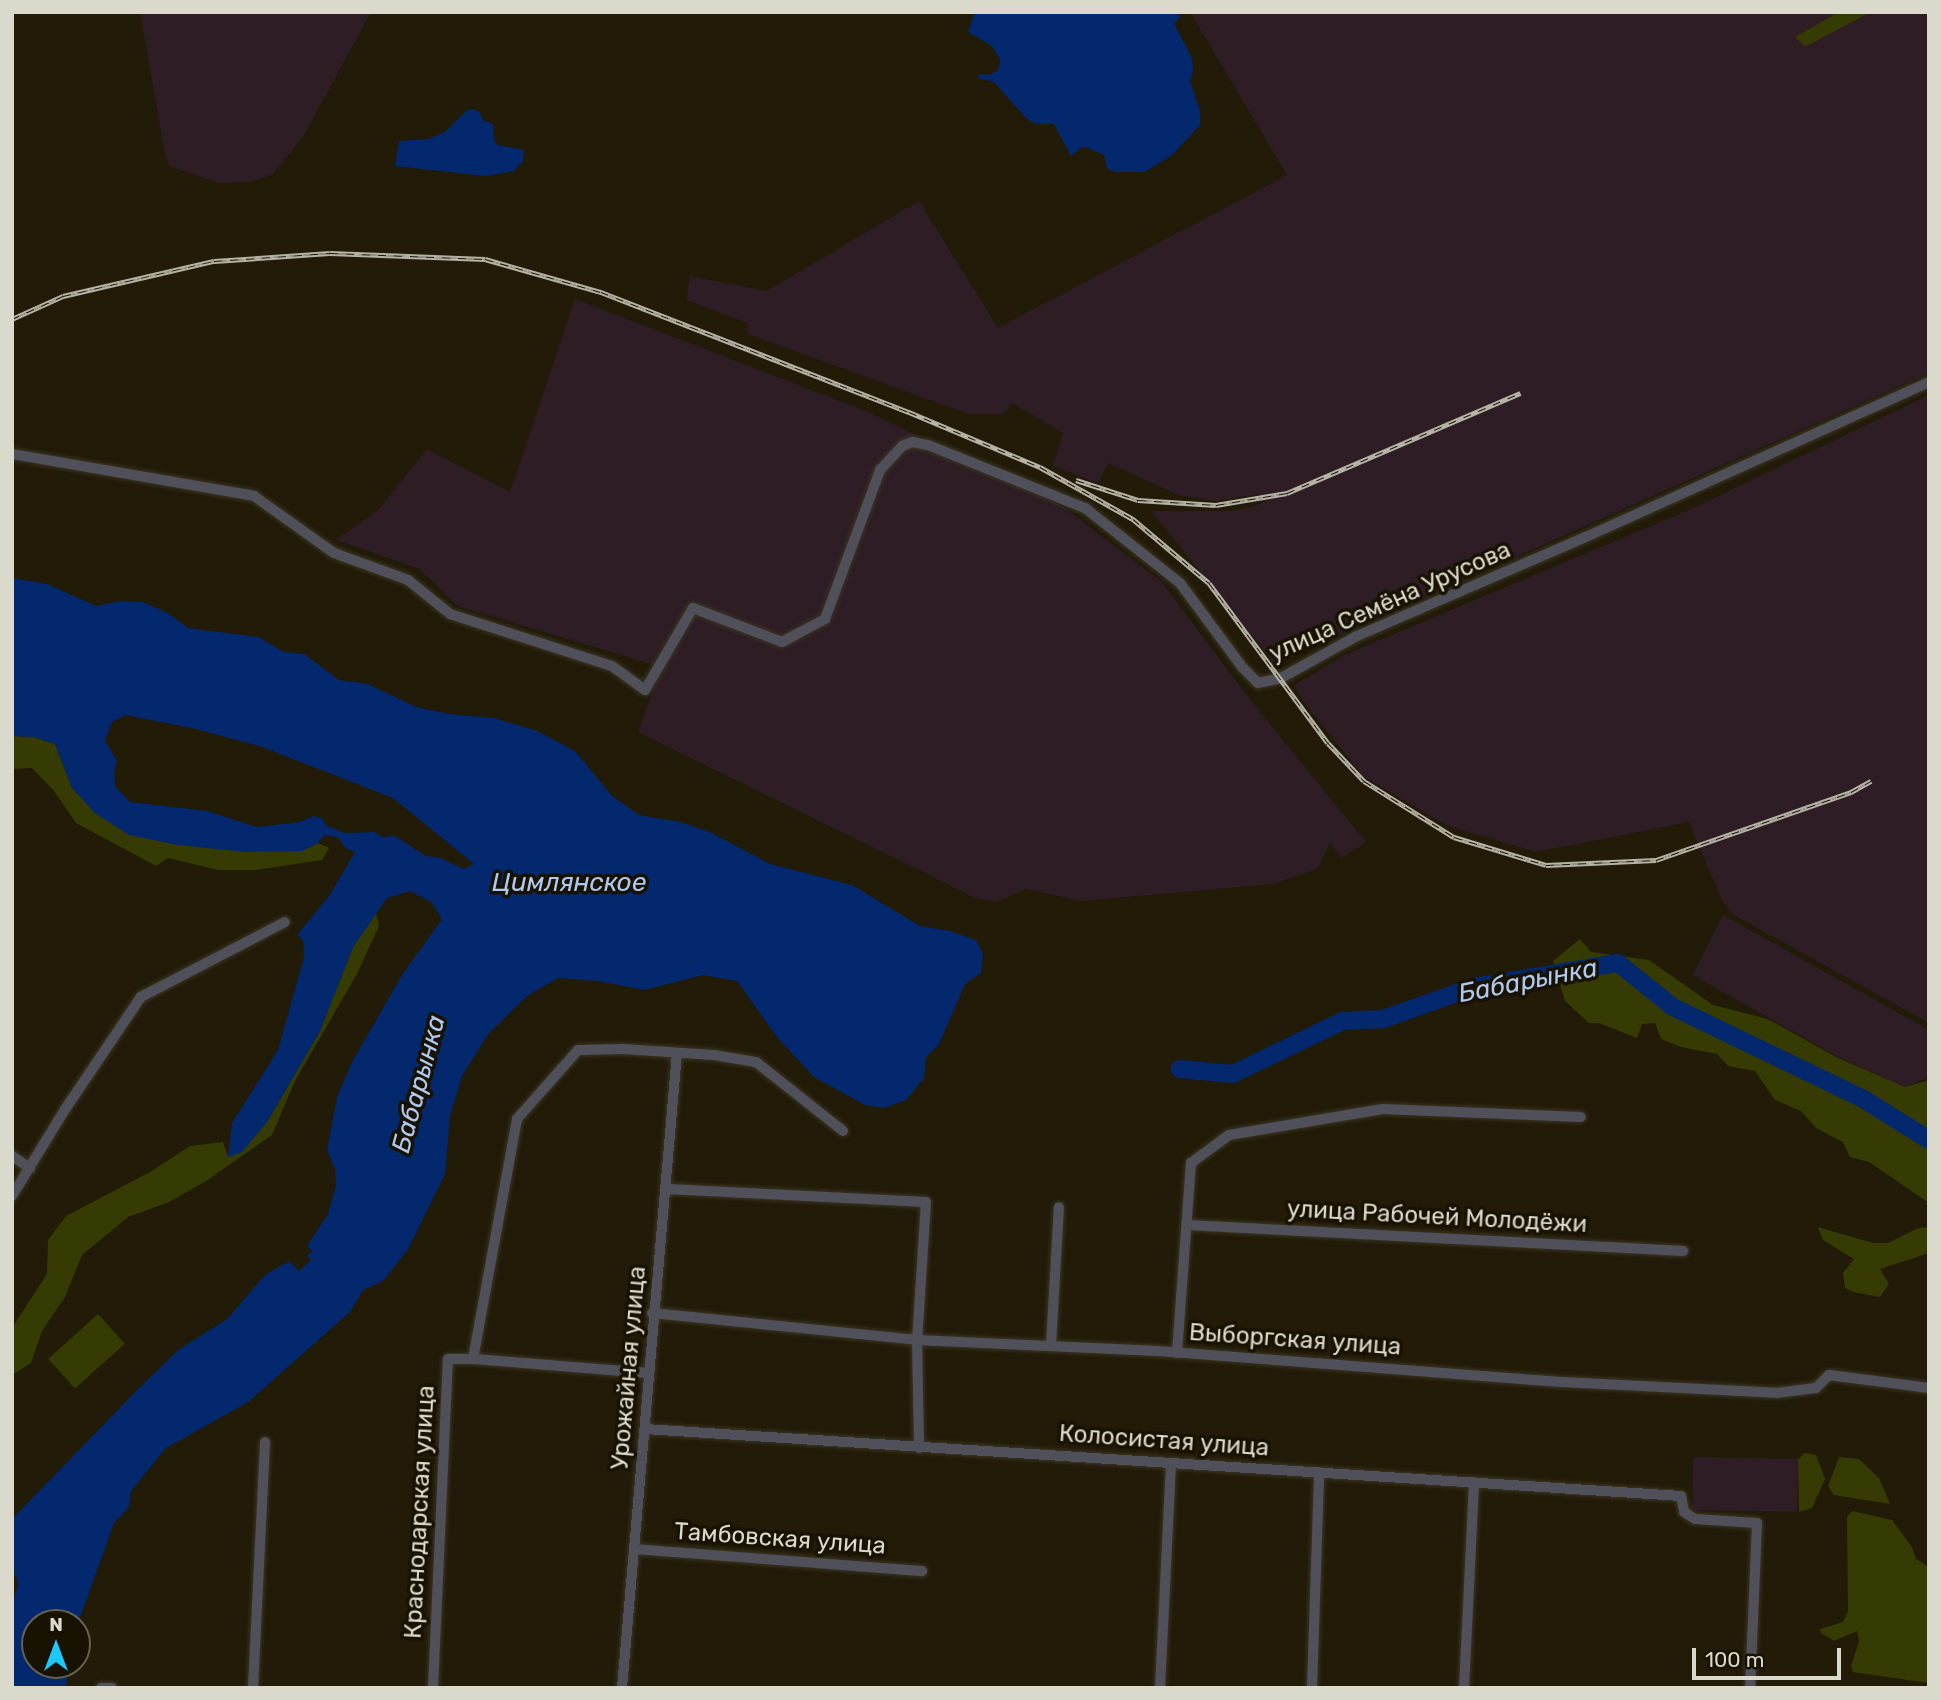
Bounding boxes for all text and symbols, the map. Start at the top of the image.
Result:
street label: улица Семёна Урусова [1265,536,1515,668]
water label: Цимлянское [492,867,646,899]
water label: Бабарынка [1456,952,1600,1010]
water label: Бабарынка [386,1012,452,1156]
street label: улица Рабочей Молодёжи [1286,1195,1588,1239]
street label: Урожайная улица [606,1265,652,1471]
street label: Выборгская улица [1188,1318,1402,1362]
street label: Краснодарская улица [399,1384,441,1640]
street label: Колосистая улица [1058,1419,1270,1463]
street label: Тамбовская улица [673,1517,887,1561]
north arrow [21,1609,91,1679]
text: N [49,1613,63,1636]
scale bar [1696,1634,1845,1678]
text: 100 m [1705,1647,1764,1672]

